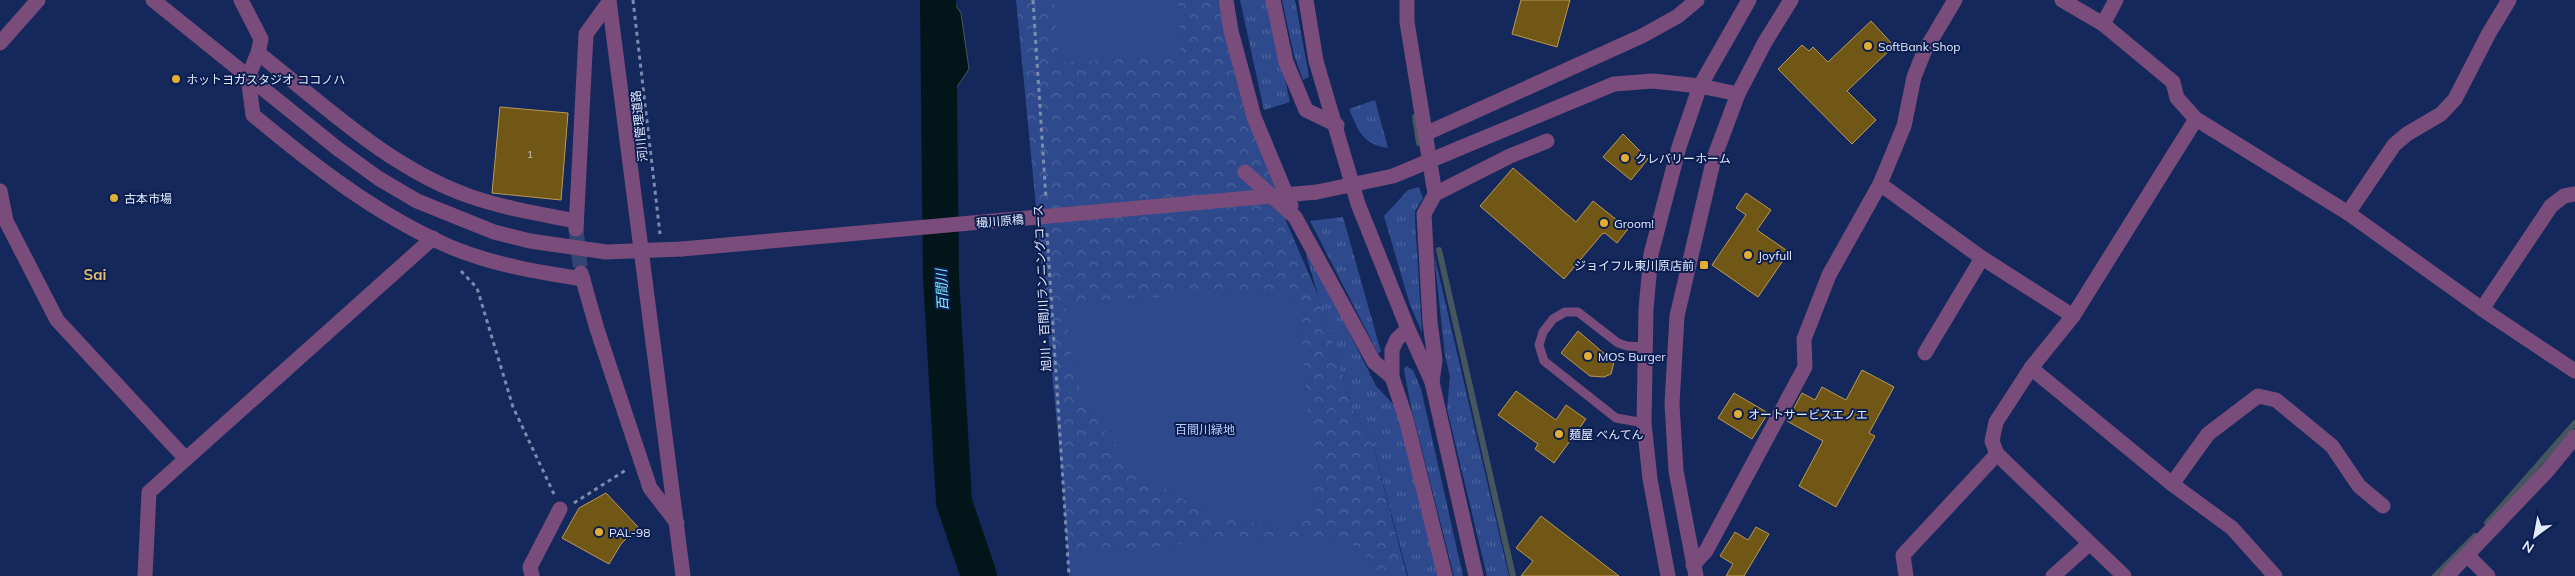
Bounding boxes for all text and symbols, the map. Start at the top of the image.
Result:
place label: SoftBank Shop [1878,39,1961,54]
marker: SoftBank Shop [1862,40,1874,52]
place label: ホットヨガスタジオ ココノハ [186,72,345,87]
marker: ホットヨガスタジオ ココノハ [170,73,182,85]
street label: 河川管理道路 [628,89,650,163]
house number: 1 [527,148,533,161]
place label: クレバリーホーム [1635,151,1731,166]
marker: クレバリーホーム [1619,152,1631,164]
place label: 古本市場 [124,191,172,206]
marker: 古本市場 [108,192,120,204]
street label: 旭川・百間川ランニングコース [1030,204,1054,372]
street label: 穝川原橋 [975,211,1025,231]
place label: Groom! [1614,216,1654,231]
marker: Groom! [1598,217,1610,229]
place label: Joyfull [1758,248,1792,263]
marker: Joyfull [1742,249,1754,261]
place label: ジョイフル東川原店前 [1574,258,1694,273]
marker: ジョイフル東川原店前 [1698,259,1710,271]
district label: Sai [84,265,106,284]
water label: 百間川 [932,267,952,311]
place label: MOS Burger [1598,349,1666,364]
marker: MOS Burger [1582,350,1594,362]
place label: オートサービスエノエ [1748,407,1868,422]
marker: オートサービスエノエ [1732,408,1744,420]
park label: 百間川緑地 [1175,422,1235,437]
place label: 麺屋 べんてん [1569,427,1644,442]
marker: 麺屋 べんてん [1553,428,1565,440]
north arrow [2510,511,2560,561]
place label: PAL-98 [609,525,650,540]
marker: PAL-98 [593,526,605,538]
text: N [2519,537,2537,557]

